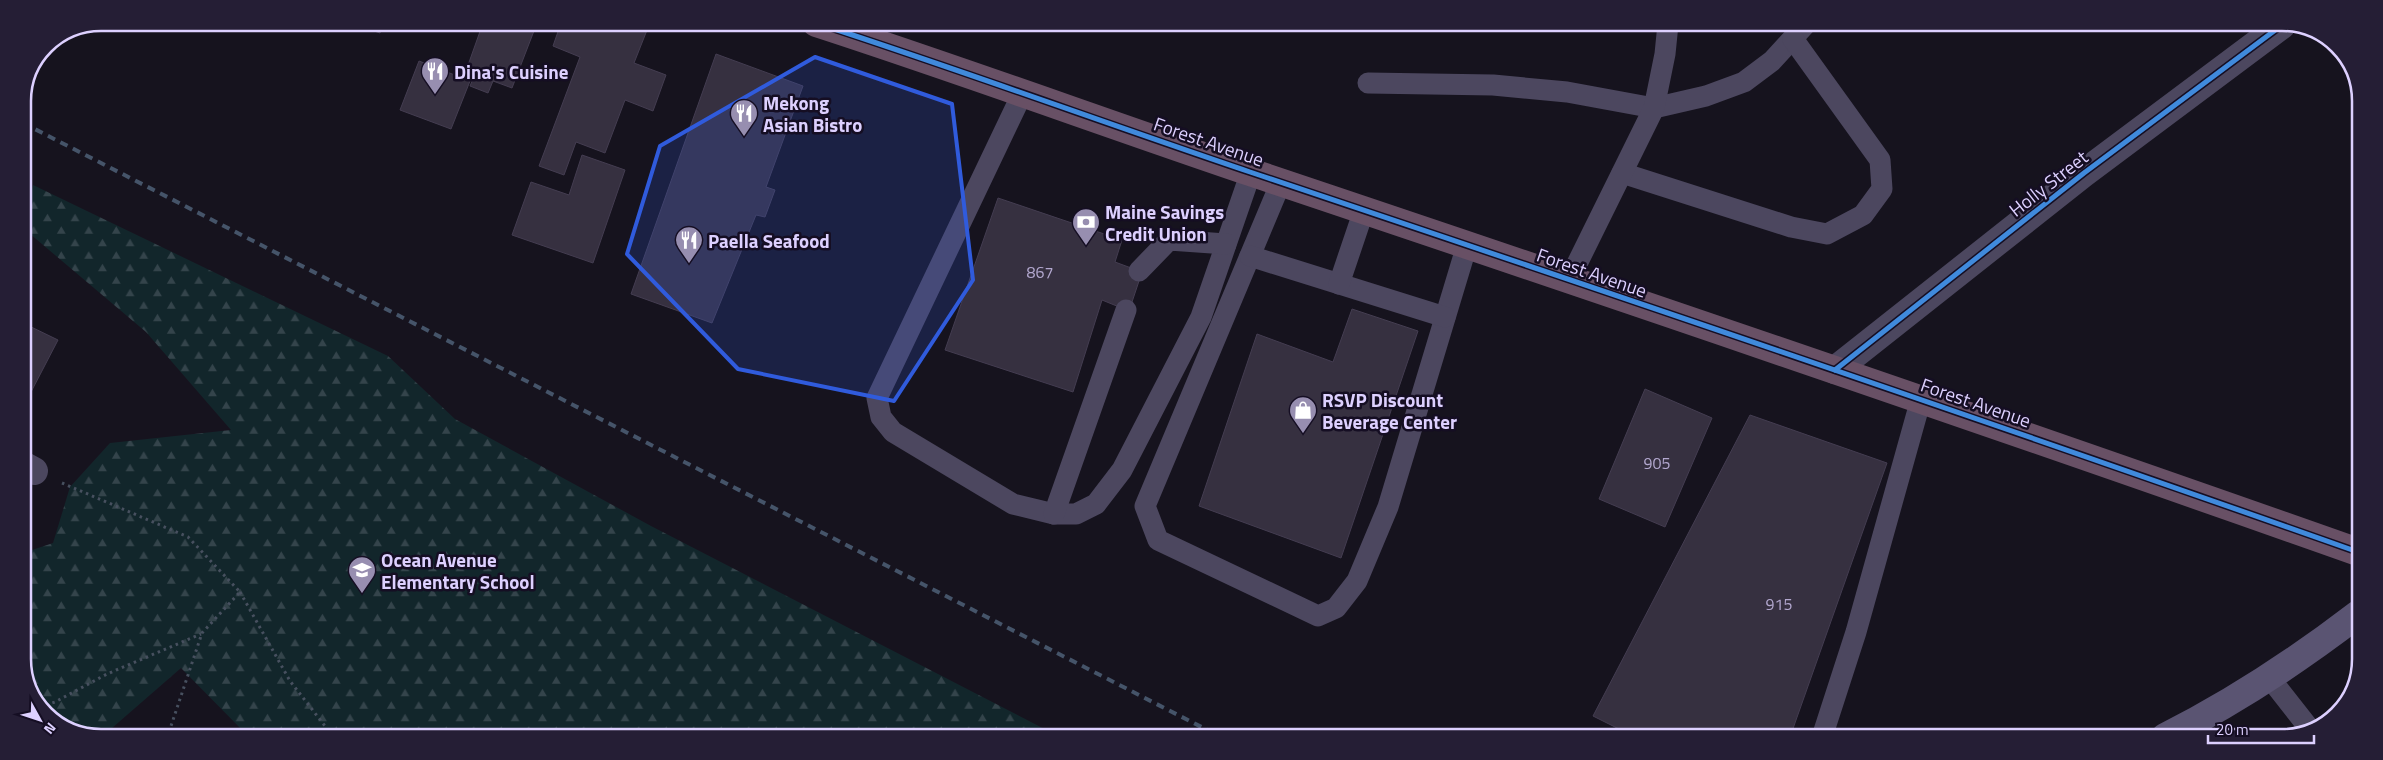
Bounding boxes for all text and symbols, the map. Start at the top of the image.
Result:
restaurant icon: Dina's Cuisine [420,56,450,95]
place label: Dina's Cuisine [454,57,569,86]
place label: Mekong Asian Bistro [763,88,862,139]
restaurant icon: Mekong Asian Bistro [729,98,759,137]
street label: Forest Avenue [1150,109,1268,173]
street label: Holly Street [2002,142,2094,223]
place label: Maine Savings Credit Union [1105,197,1224,248]
bank icon: Maine Savings Credit Union [1071,207,1101,246]
restaurant icon: Paella Seafood [674,225,704,264]
place label: Paella Seafood [708,226,830,255]
street label: Forest Avenue [1533,240,1651,304]
house number: 867 [1027,260,1053,284]
street label: Forest Avenue [1917,370,2035,434]
place label: RSVP Discount Beverage Center [1322,385,1457,436]
shop icon: RSVP Discount Beverage Center [1288,395,1318,434]
house number: 905 [1644,451,1670,475]
place label: Ocean Avenue Elementary School [381,545,535,596]
school or university icon: Ocean Avenue Elementary School [347,555,377,594]
house number: 915 [1766,592,1792,616]
north arrow [15,695,65,745]
scale bar [2208,712,2314,744]
text: N [39,718,62,739]
text: 20 m [2216,718,2249,741]

